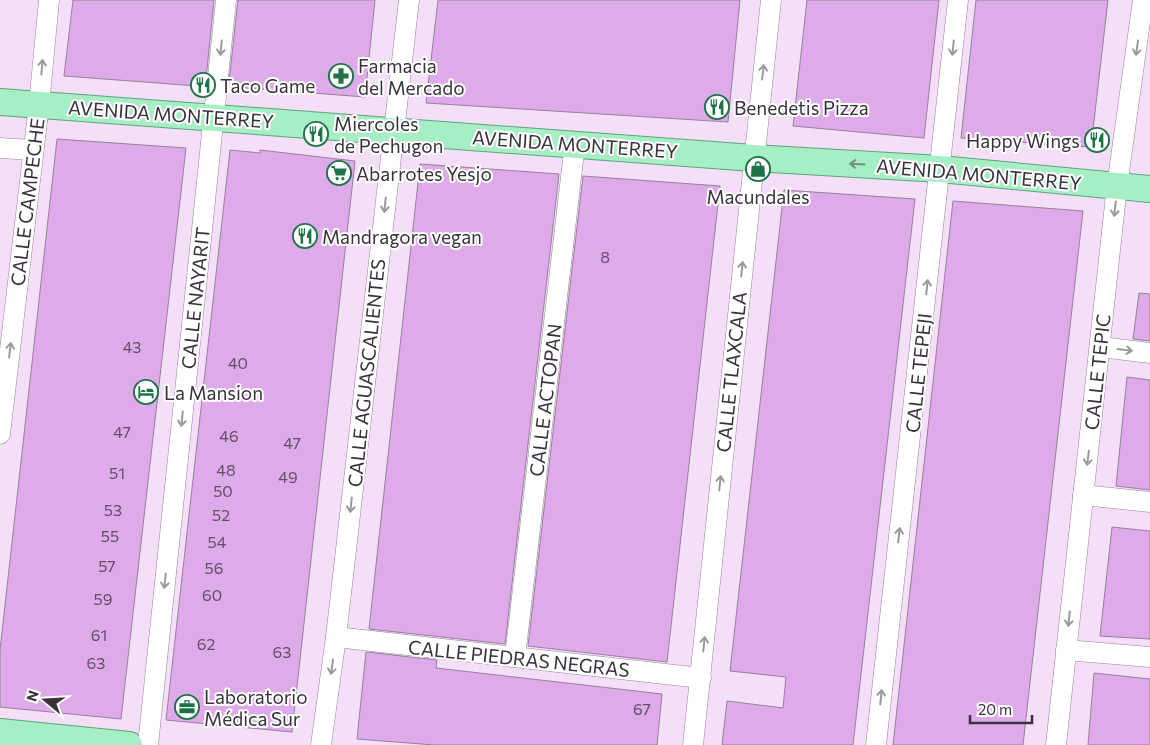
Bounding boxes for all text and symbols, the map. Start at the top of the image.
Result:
one-way arrow [216,40,226,56]
one-way arrow [948,40,958,56]
one-way arrow [1131,40,1141,56]
place label: Farmacia del Mercado [358,54,465,99]
one-way arrow [37,60,47,76]
pharmacy icon: Farmacia del Mercado [328,63,354,89]
one-way arrow [758,65,768,81]
restaurant icon: Taco Game [190,72,216,98]
place label: Taco Game [220,74,315,97]
restaurant icon: Benedetis Pizza [704,94,730,120]
street label: AVENIDA MONTERREY [67,95,275,133]
place label: Benedetis Pizza [734,96,869,119]
place label: Miercoles de Pechugon [334,112,444,157]
street label: CALLE CAMPECHE [5,117,49,287]
restaurant icon: Miercoles de Pechugon [303,121,329,147]
street label: AVENIDA MONTERREY [471,125,679,163]
restaurant icon: Happy Wings [1084,127,1110,153]
place label: Happy Wings [966,129,1080,152]
street label: AVENIDA MONTERREY [875,154,1083,194]
shop icon: Macundales [745,156,771,182]
one-way arrow [850,159,866,169]
supermarket icon: Abarrotes Yesjo [326,160,352,186]
place label: Abarrotes Yesjo [356,162,492,185]
place label: Macundales [706,185,810,208]
one-way arrow [380,197,390,213]
one-way arrow [1110,201,1120,217]
restaurant icon: Mandragora vegan [292,223,318,249]
place label: Mandragora vegan [322,225,482,248]
street label: CALLE NAYARIT [176,226,214,370]
house number: 8 [600,247,610,266]
street label: CALLE AGUASCALIENTES [343,258,389,488]
one-way arrow [737,261,747,277]
one-way arrow [922,279,932,295]
street label: CALLE TLAXCALA [711,291,751,453]
street label: CALLE TEPEJI [900,312,936,434]
street label: CALLE TEPIC [1079,313,1115,431]
street label: CALLE ACTOPAN [524,322,566,478]
house number: 43 [123,337,141,356]
one-way arrow [5,343,15,359]
one-way arrow [1117,345,1133,355]
house number: 40 [228,353,248,372]
hotel icon: La Mansion [133,379,159,405]
place label: La Mansion [164,381,263,404]
one-way arrow [177,411,187,427]
house number: 47 [113,422,131,441]
house number: 46 [219,426,239,445]
house number: 47 [283,433,301,452]
one-way arrow [1083,449,1093,465]
house number: 48 [216,460,236,479]
house number: 51 [109,463,125,482]
house number: 49 [278,467,298,486]
one-way arrow [716,475,725,491]
house number: 50 [213,481,233,500]
one-way arrow [346,497,356,513]
house number: 53 [104,500,122,519]
house number: 52 [212,505,230,524]
house number: 55 [101,526,119,545]
one-way arrow [894,527,904,543]
house number: 54 [208,532,227,551]
house number: 57 [98,556,116,575]
house number: 56 [205,558,223,577]
one-way arrow [160,572,170,588]
house number: 60 [202,585,222,604]
house number: 59 [94,589,112,608]
one-way arrow [1064,611,1074,627]
house number: 61 [91,625,107,644]
house number: 62 [197,634,215,653]
street label: CALLE PIEDRAS NEGRAS [407,635,631,681]
one-way arrow [700,637,709,653]
house number: 63 [273,642,291,661]
house number: 63 [87,653,105,672]
one-way arrow [327,659,337,675]
north arrow [20,675,70,725]
place label: Laboratorio Médica Sur [204,685,308,730]
text: N [22,688,42,703]
one-way arrow [876,689,886,705]
scale bar [970,692,1032,724]
office icon: Laboratorio Médica Sur [174,694,200,720]
house number: 67 [633,699,651,718]
text: 20 m [978,700,1012,718]

